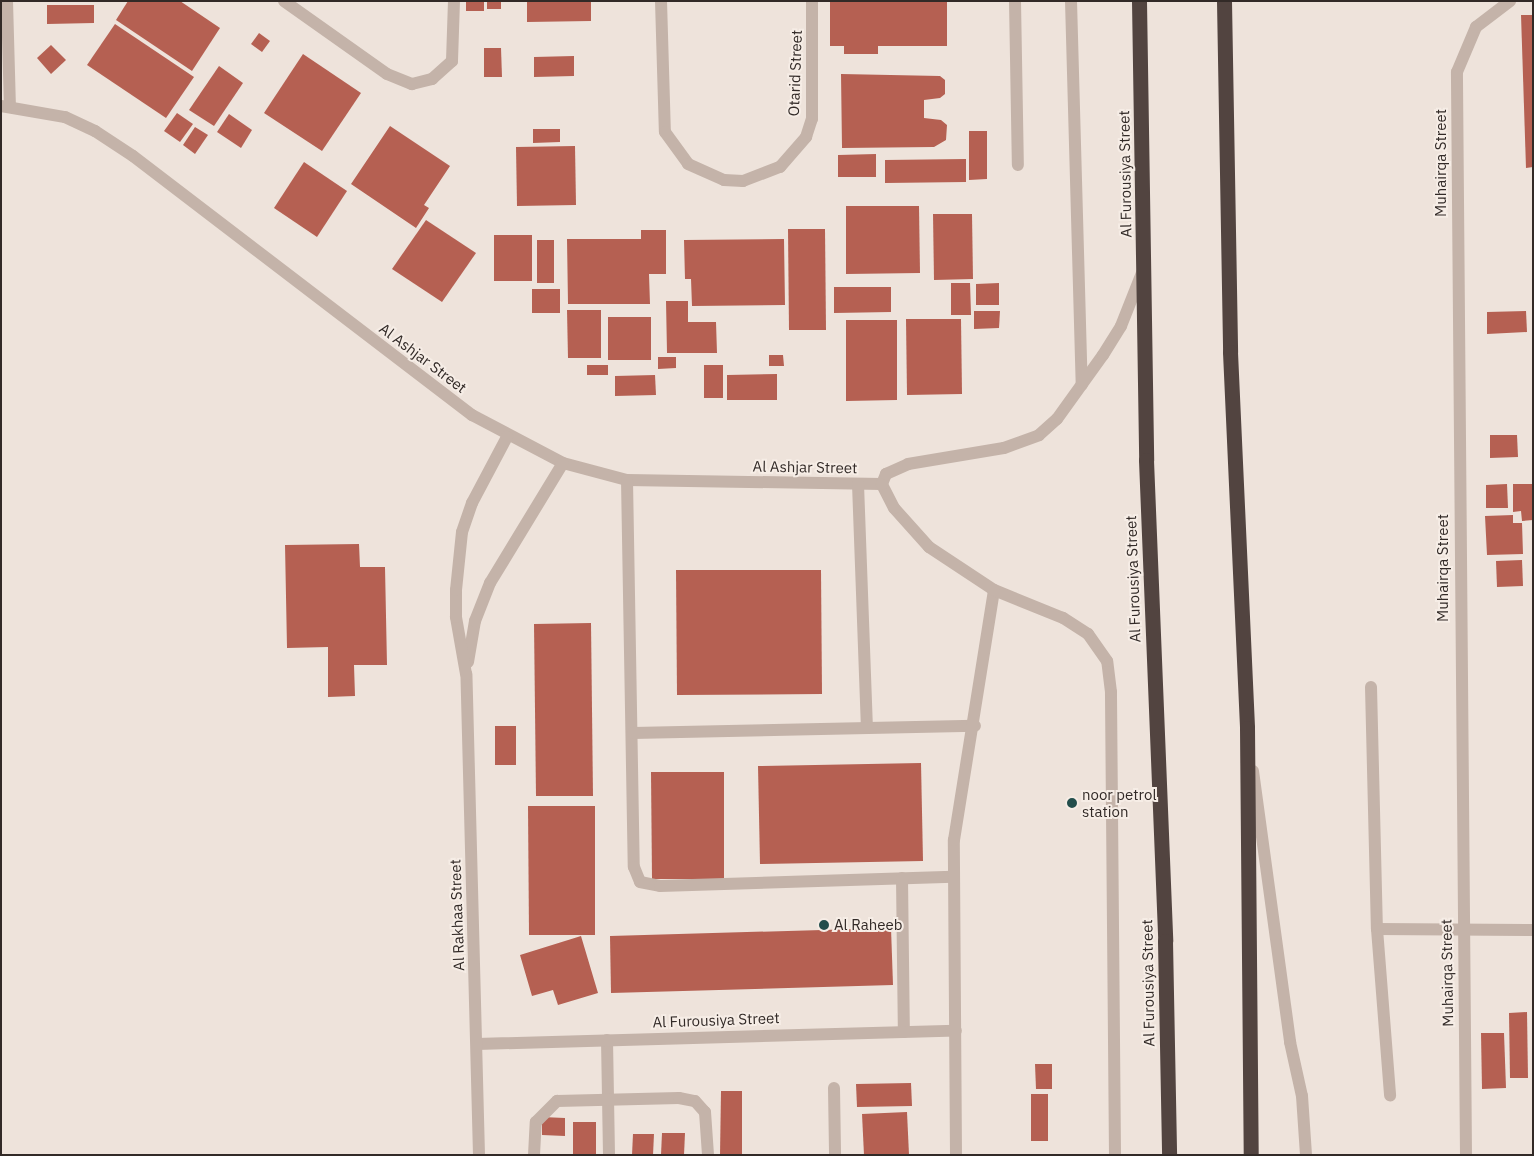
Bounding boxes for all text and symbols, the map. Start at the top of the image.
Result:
street label: Otarid Street [784,29,806,117]
street label: Muhairqa Street [1432,109,1450,217]
street label: Al Furousiya Street [1115,110,1135,238]
street label: Al Ashjar Street [376,319,470,397]
street label: Al Ashjar Street [753,457,857,477]
street label: Muhairqa Street [1434,514,1452,622]
street label: Al Furousiya Street [1122,515,1144,643]
place label: noor petrol station [1082,785,1156,820]
marker: noor petrol station [1066,797,1078,809]
street label: Al Rakhaa Street [446,859,468,971]
place label: Al Raheeb [834,916,902,934]
marker: Al Raheeb [818,919,830,931]
street label: Al Furousiya Street [1138,919,1158,1047]
street label: Muhairqa Street [1437,919,1457,1027]
street label: Al Furousiya Street [652,1009,780,1031]

